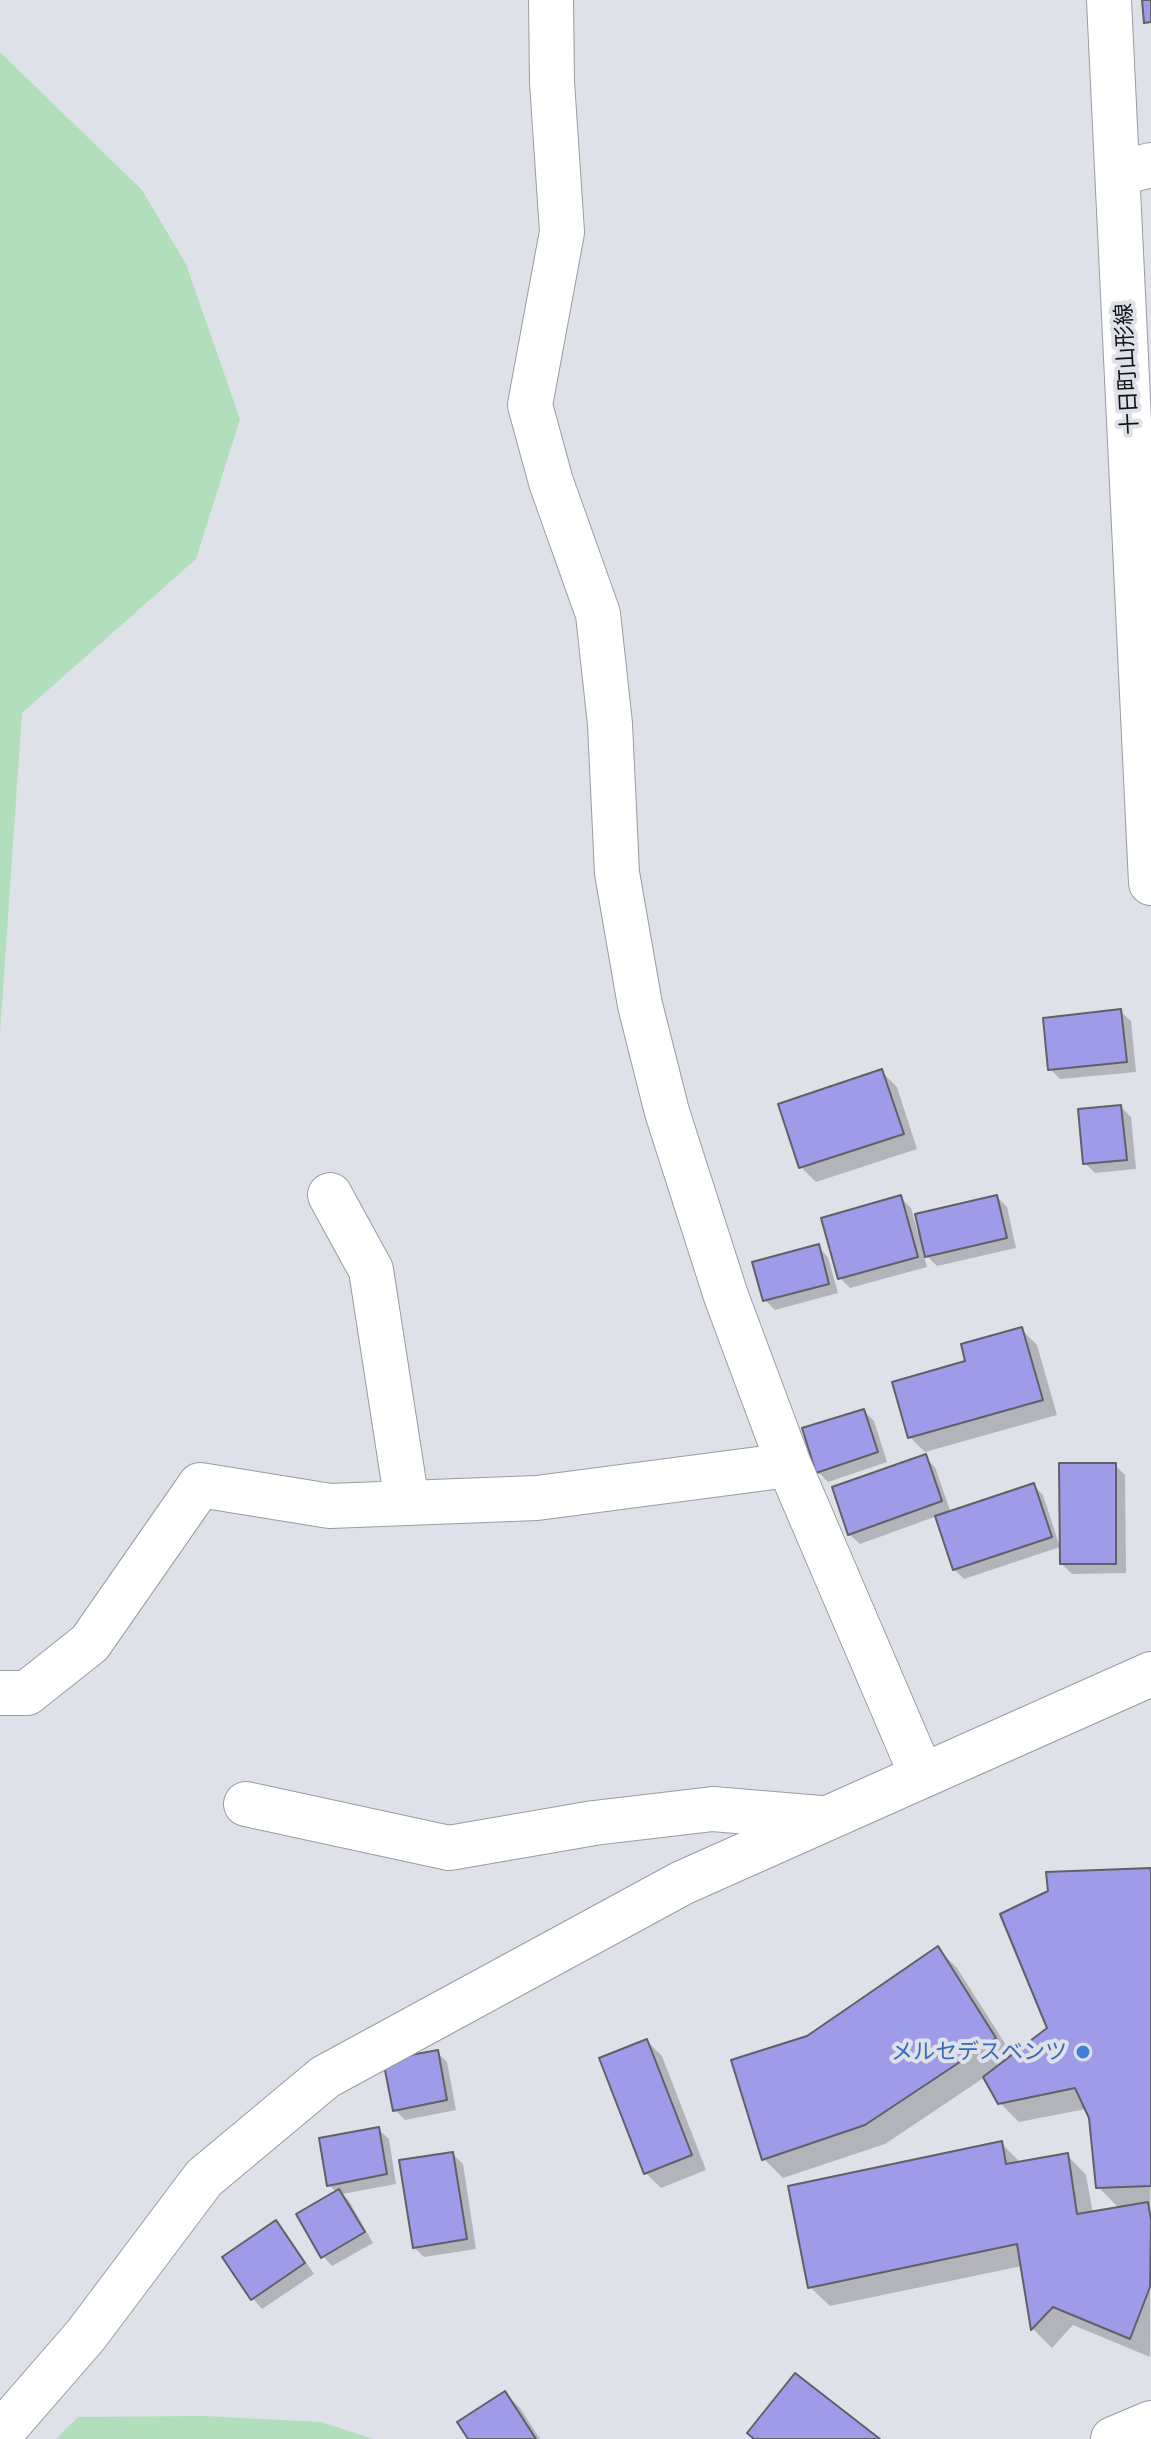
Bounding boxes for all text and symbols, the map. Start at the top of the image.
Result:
street label: 十日町山形線 [1110,302,1144,436]
place label: メルセデスベンツ [891,2039,1067,2065]
marker: メルセデスベンツ [1074,2043,1092,2061]

